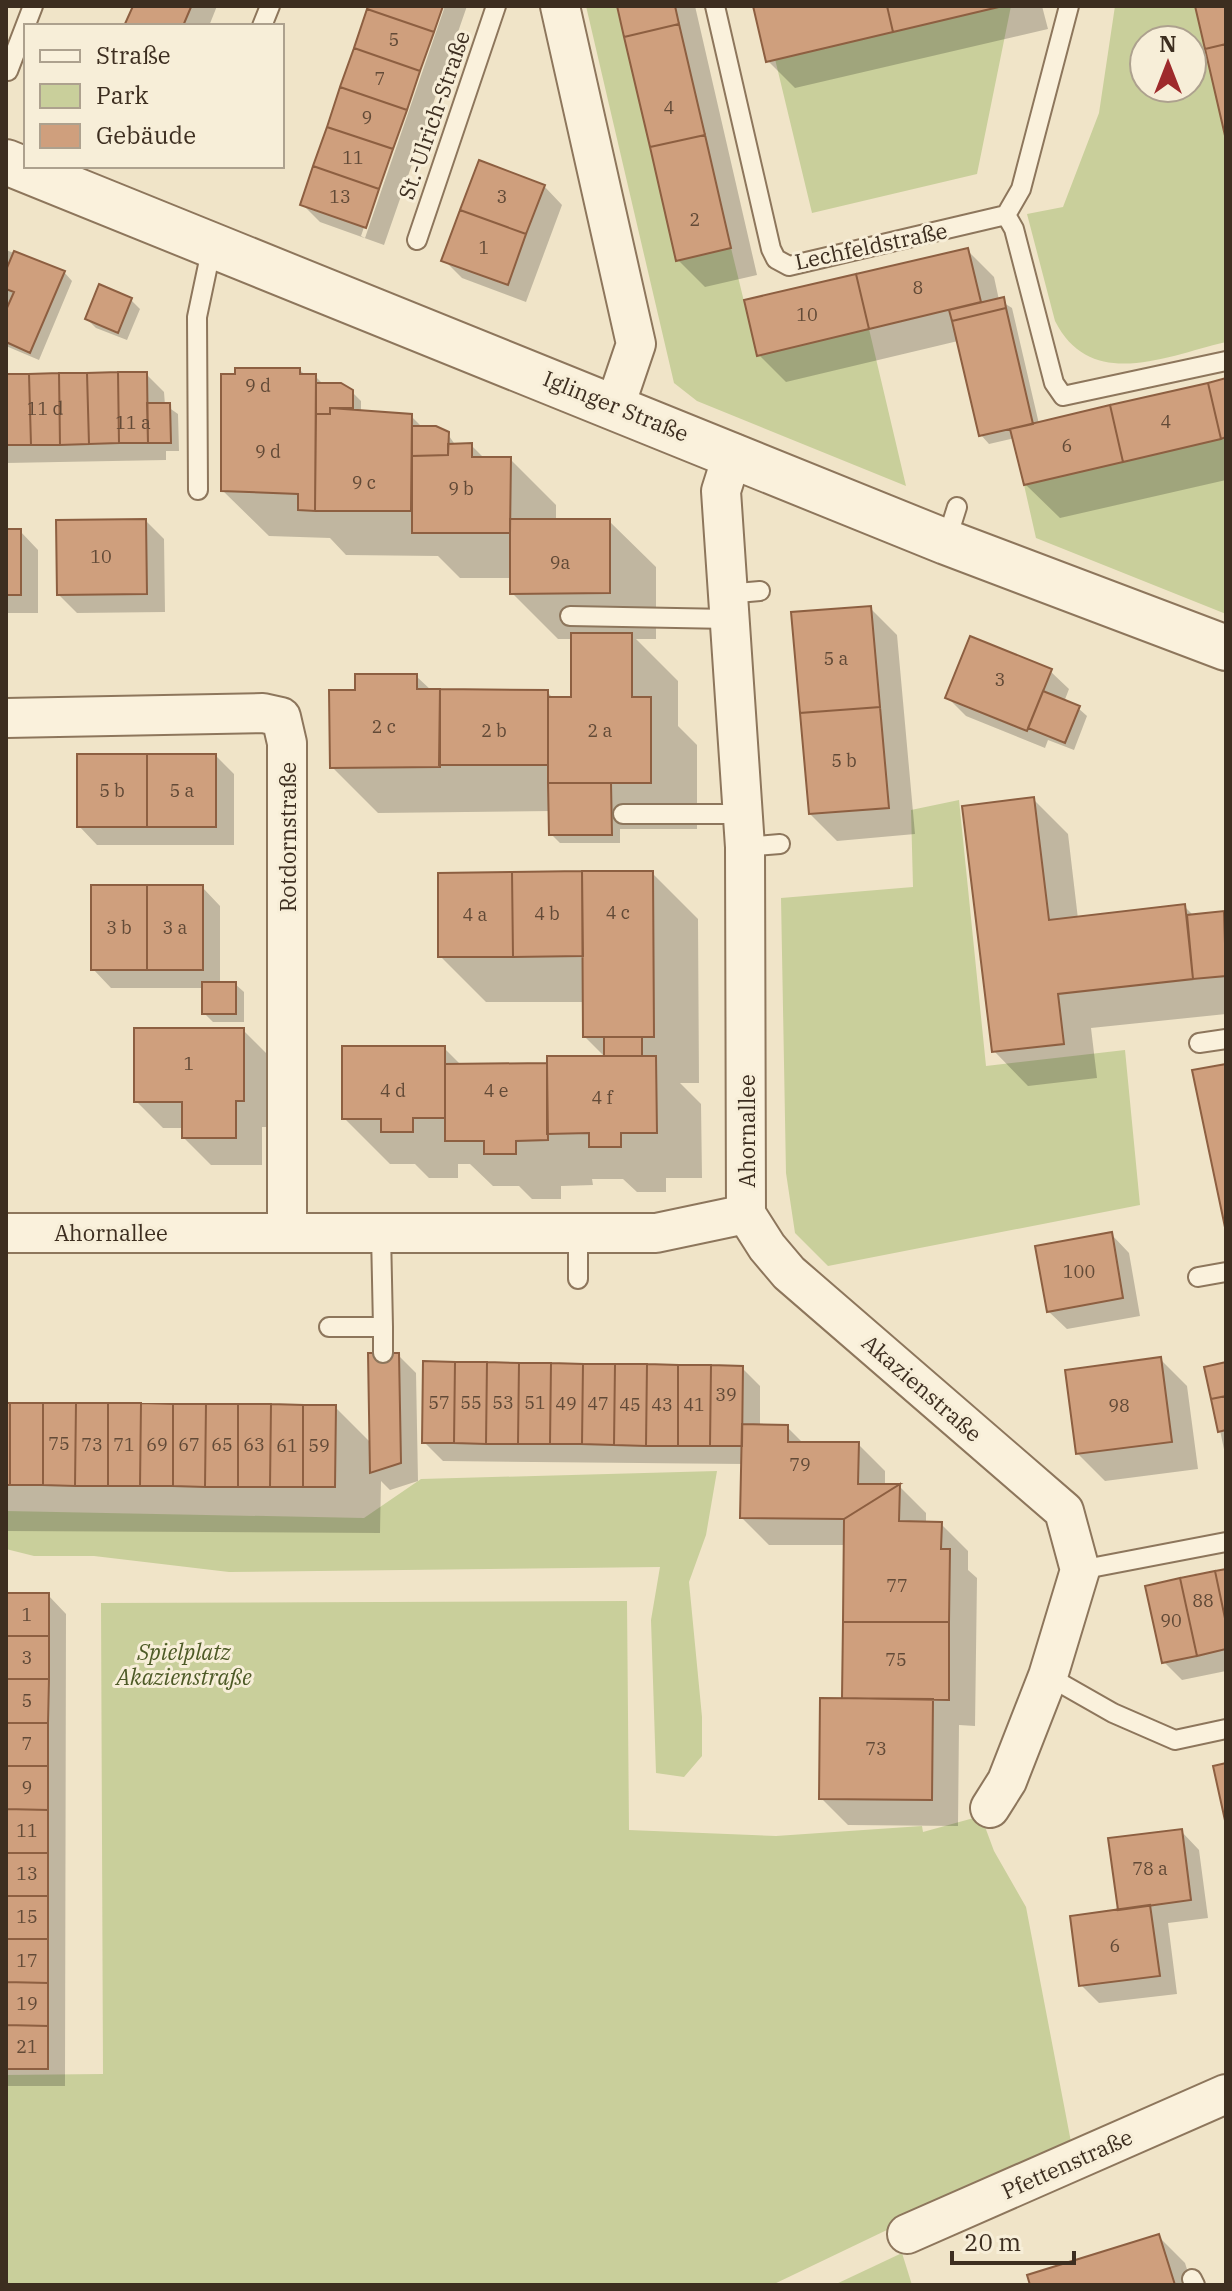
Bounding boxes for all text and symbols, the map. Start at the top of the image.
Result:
legend [24,24,284,168]
north arrow [1128,24,1208,104]
street label: St.-Ulrich-Straße [391,27,476,203]
house number: 5 [389,28,399,51]
text: N [1159,29,1177,58]
text: Straße [96,39,171,71]
house number: 7 [375,67,385,90]
text: Park [96,79,148,111]
house number: 4 [664,96,674,119]
house number: 9 [362,106,372,129]
text: Gebäude [96,119,196,151]
house number: 11 [342,146,364,169]
house number: 13 [329,185,351,208]
house number: 3 [497,185,507,208]
house number: 2 [690,208,700,231]
street label: Lechfeldstraße [792,215,950,276]
house number: 1 [479,236,489,259]
house number: 8 [913,276,923,299]
house number: 10 [796,303,818,326]
street label: Iglinger Straße [539,363,693,448]
house number: 9 d [245,374,271,397]
house number: 11 d [27,397,63,420]
house number: 4 [1161,410,1171,433]
house number: 11 a [115,411,151,434]
house number: 6 [1062,434,1072,457]
house number: 9 d [255,440,281,463]
house number: 9 c [352,471,376,494]
house number: 9 b [448,477,474,500]
house number: 10 [90,545,112,568]
house number: 9a [550,551,570,574]
house number: 5 a [824,647,849,670]
house number: 3 [995,668,1005,691]
house number: 2 c [372,715,396,738]
house number: 2 b [481,719,507,742]
house number: 2 a [588,719,613,742]
house number: 5 b [831,749,857,772]
street label: Rotdornstraße [273,762,302,912]
house number: 5 b [99,779,125,802]
house number: 5 a [170,779,195,802]
house number: 4 c [606,901,630,924]
house number: 4 b [534,902,560,925]
house number: 4 a [463,903,488,926]
house number: 3 b [106,916,132,939]
house number: 3 a [163,916,188,939]
house number: 1 [184,1052,194,1075]
street label: Ahornallee [732,1074,761,1188]
house number: 4 d [380,1079,406,1102]
house number: 4 e [484,1079,508,1102]
house number: 4 f [591,1086,614,1109]
street label: Ahornallee [54,1218,168,1247]
house number: 100 [1063,1260,1095,1283]
street label: Akazienstraße [856,1328,988,1448]
house number: 39 [715,1383,737,1406]
house number: 57 [428,1391,450,1414]
house number: 55 [460,1391,482,1414]
house number: 53 [492,1391,514,1414]
house number: 51 [524,1391,546,1414]
house number: 49 [555,1392,577,1415]
house number: 47 [587,1392,609,1415]
house number: 45 [619,1393,641,1416]
house number: 43 [651,1393,673,1416]
house number: 41 [683,1393,705,1416]
house number: 98 [1108,1394,1130,1417]
house number: 75 [48,1432,70,1455]
house number: 73 [81,1433,103,1456]
house number: 71 [113,1433,135,1456]
house number: 69 [146,1433,168,1456]
house number: 67 [178,1433,200,1456]
house number: 65 [211,1433,233,1456]
house number: 63 [243,1433,265,1456]
house number: 61 [276,1434,298,1457]
house number: 59 [308,1434,330,1457]
house number: 79 [789,1453,811,1476]
house number: 77 [886,1574,908,1597]
house number: 88 [1192,1589,1214,1612]
house number: 1 [22,1603,32,1626]
house number: 90 [1160,1609,1182,1632]
park label: Spielplatz Akazienstraße [114,1637,252,1691]
house number: 3 [22,1646,32,1669]
house number: 75 [885,1648,907,1671]
house number: 5 [22,1689,32,1712]
house number: 7 [22,1732,32,1755]
house number: 73 [865,1737,887,1760]
house number: 9 [22,1776,32,1799]
house number: 11 [16,1819,38,1842]
house number: 78 a [1132,1857,1168,1880]
house number: 13 [16,1862,38,1885]
house number: 15 [16,1905,38,1928]
house number: 6 [1110,1934,1120,1957]
house number: 17 [16,1949,38,1972]
house number: 19 [16,1992,38,2015]
house number: 21 [16,2035,38,2058]
street label: Pfettenstraße [997,2122,1137,2205]
scale bar [952,2215,1074,2265]
text: 20 m [964,2226,1021,2258]

